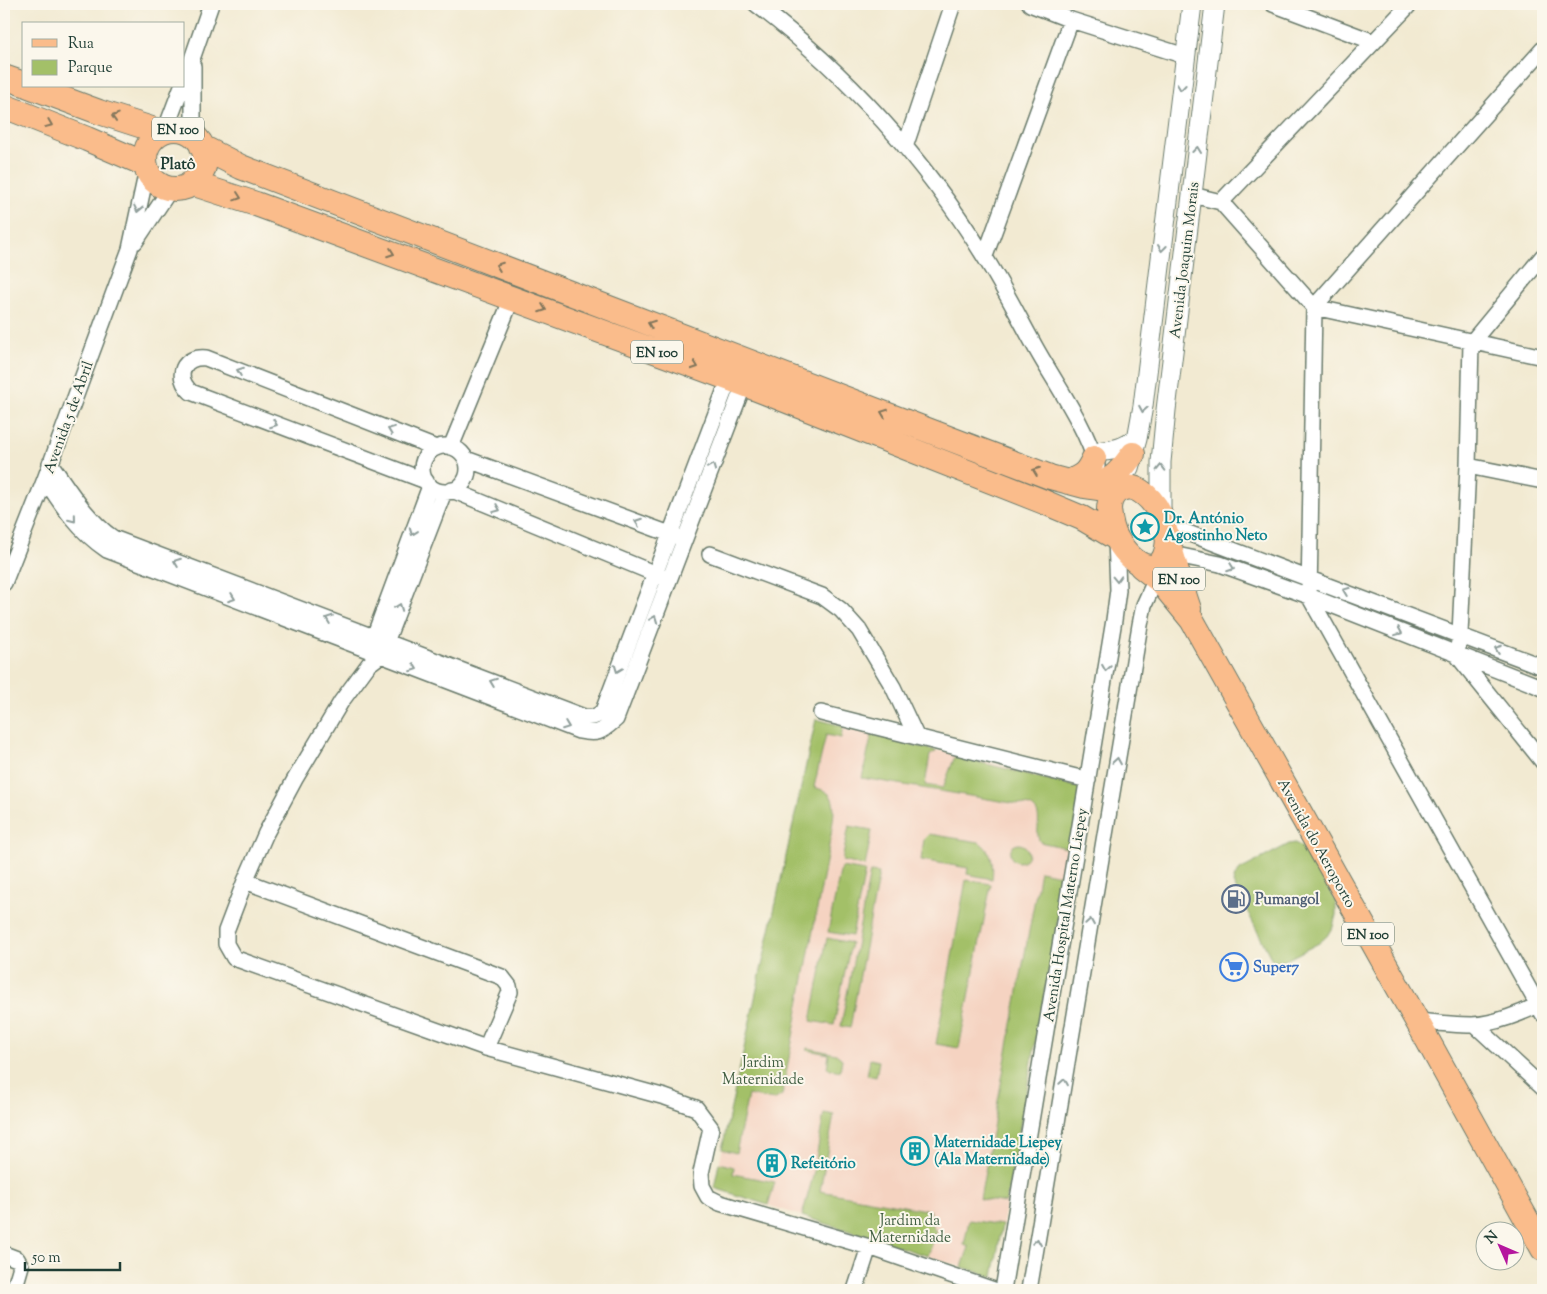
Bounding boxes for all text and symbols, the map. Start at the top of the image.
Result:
legend [22,22,185,88]
text: Rua [68,34,94,55]
text: Parque [68,58,112,79]
one-way arrow [1176,83,1187,91]
one-way arrow [111,113,119,123]
one-way arrow [44,118,53,128]
road number: EN 100 [152,118,204,140]
one-way arrow [1191,145,1202,153]
district label: Platô [161,154,196,177]
street label: Avenida Joaquim Morais [1165,180,1206,340]
one-way arrow [233,192,242,202]
one-way arrow [134,205,144,214]
one-way arrow [1157,244,1168,252]
one-way arrow [386,247,394,257]
one-way arrow [495,262,504,272]
one-way arrow [538,303,547,313]
one-way arrow [647,320,655,330]
road number: EN 100 [631,341,683,364]
street label: Avenida 5 de Abril [39,358,100,477]
one-way arrow [691,360,699,370]
one-way arrow [236,367,244,377]
one-way arrow [1138,405,1148,414]
one-way arrow [880,409,889,420]
one-way arrow [269,418,278,428]
one-way arrow [387,426,396,436]
one-way arrow [706,463,716,472]
one-way arrow [1156,463,1166,471]
one-way arrow [1032,467,1041,478]
one-way arrow [492,502,501,513]
place label: Dr. António Agostinho Neto [1164,509,1268,547]
place icon: Dr. António Agostinho Neto [1130,512,1160,542]
one-way arrow [67,513,75,522]
one-way arrow [635,518,643,528]
one-way arrow [409,527,419,536]
one-way arrow [173,558,182,568]
one-way arrow [1227,562,1235,572]
road number: EN 100 [1153,568,1205,590]
one-way arrow [1112,575,1123,583]
one-way arrow [1342,587,1351,597]
one-way arrow [227,592,235,602]
one-way arrow [393,604,403,612]
one-way arrow [325,615,334,625]
one-way arrow [647,615,658,624]
one-way arrow [1395,626,1403,636]
one-way arrow [1494,645,1503,655]
one-way arrow [410,662,418,672]
one-way arrow [1102,663,1112,672]
one-way arrow [614,665,624,673]
one-way arrow [490,678,498,688]
one-way arrow [561,720,570,730]
one-way arrow [1112,757,1122,766]
street label: Avenida do Aeroporto [1271,775,1360,912]
street label: Avenida Hospital Materno Liepey [1039,806,1094,1024]
fuel station icon: Pumangol [1221,884,1251,914]
place label: Pumangol [1255,890,1320,911]
one-way arrow [1085,917,1095,926]
road number: EN 100 [1342,922,1394,946]
supermarket icon: Super7 [1219,952,1249,982]
place label: Super7 [1253,958,1300,979]
park label: Jardim Maternidade [722,1053,804,1091]
one-way arrow [1058,1077,1068,1086]
place label: Maternidade Liepey (Ala Maternidade) [934,1133,1062,1171]
building icon: Maternidade Liepey (Ala Maternidade) [900,1136,930,1166]
building icon: Refeitório [757,1148,787,1178]
place label: Refeitório [791,1154,856,1175]
park label: Jardim da Maternidade [869,1211,951,1249]
north arrow [1474,1222,1524,1272]
text: N [1481,1227,1503,1249]
one-way arrow [1032,1238,1042,1247]
scale bar [25,1239,120,1271]
text: 50 m [31,1248,61,1269]

